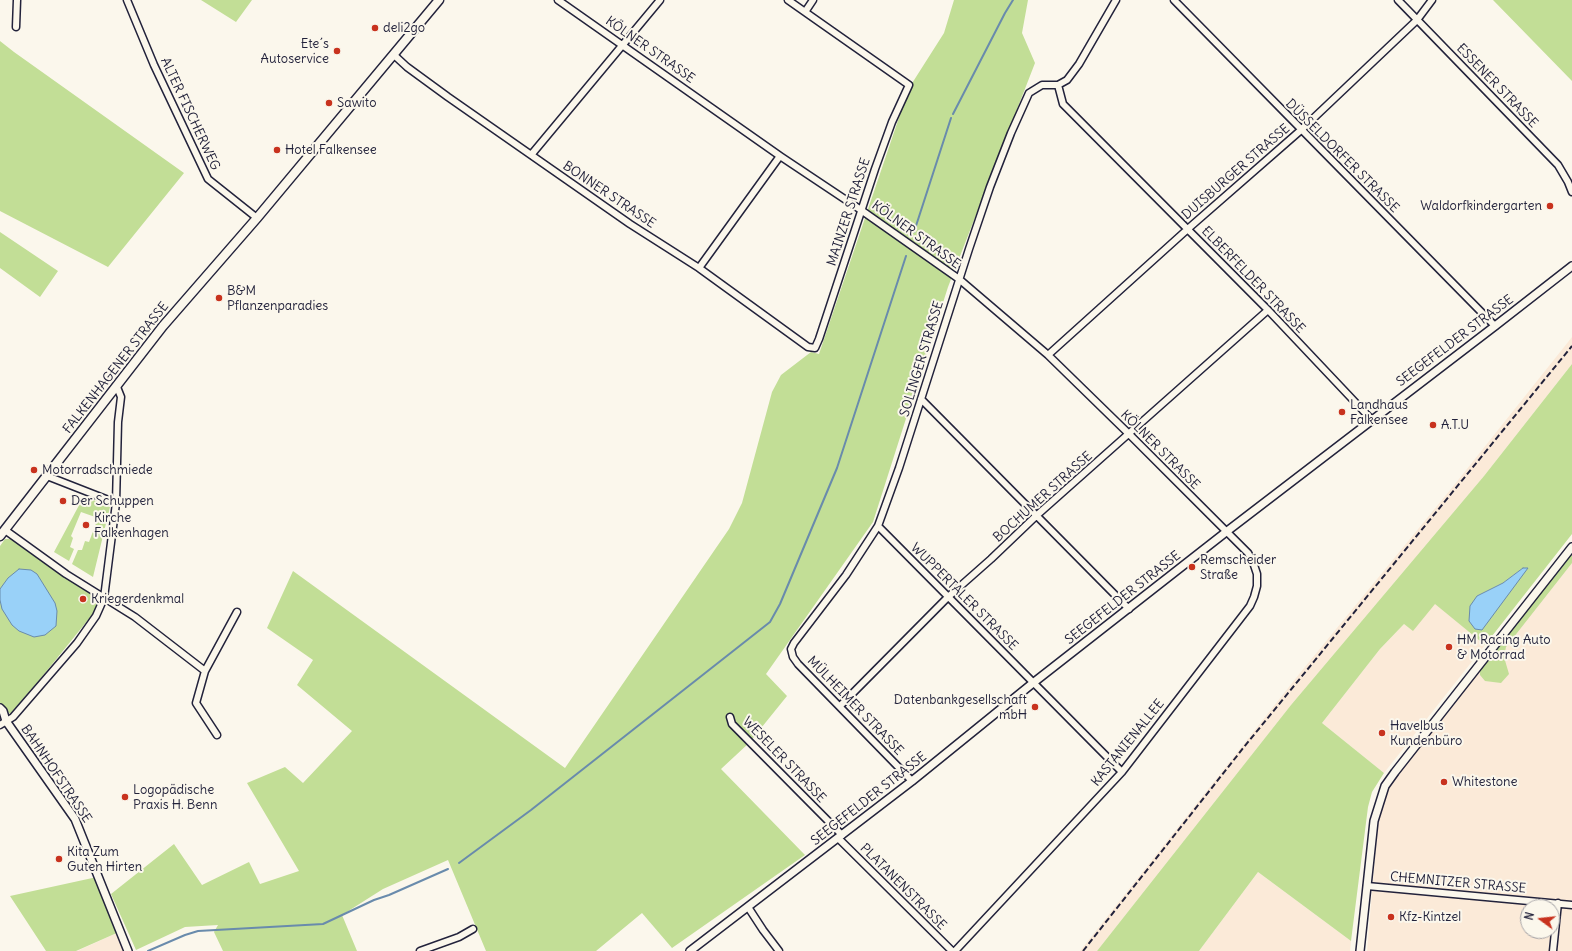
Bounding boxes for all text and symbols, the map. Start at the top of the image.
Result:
street label: KÖLNER STRASSE [602,13,698,87]
place label: deli2go [383,20,425,36]
marker: deli2go [370,23,380,33]
place label: Ete´s Autoservice [261,36,329,67]
street label: ESSENER STRASSE [1453,41,1541,131]
marker: Ete´s Autoservice [332,46,342,56]
street label: ALTER FISCHERWEG [157,55,223,173]
place label: Sawito [337,95,376,111]
street label: DÜSSELDORFER STRASSE [1282,96,1402,216]
marker: Sawito [324,98,334,108]
street label: DUISBURGER STRASSE [1179,121,1293,223]
place label: Hotel Falkensee [285,142,377,158]
marker: Hotel Falkensee [272,145,282,155]
street label: MAINZER STRASSE [824,156,874,268]
street label: BONNER STRASSE [560,158,658,232]
street label: KÖLNER STRASSE [869,198,963,272]
place label: Waldorfkindergarten [1420,198,1542,214]
marker: Waldorfkindergarten [1545,201,1555,211]
street label: ELBERFELDER STRASSE [1198,223,1308,337]
place label: B&M Pflanzenparadies [227,283,328,314]
street label: SEEGEFELDER STRASSE [1394,292,1516,390]
marker: B&M Pflanzenparadies [214,293,224,303]
street label: FALKENHAGENER STRASSE [60,299,172,437]
street label: SOLINGER STRASSE [897,299,947,419]
place label: Landhaus Falkensee [1350,397,1408,428]
street label: KÖLNER STRASSE [1117,407,1203,493]
marker: Landhaus Falkensee [1337,407,1347,417]
place label: A.T.U [1441,417,1469,433]
marker: A.T.U [1428,420,1438,430]
street label: BOCHUMER STRASSE [990,449,1096,545]
place label: Motorradschmiede [42,462,153,478]
marker: Motorradschmiede [29,465,39,475]
place label: Der Schuppen [71,493,154,509]
marker: Der Schuppen [58,496,68,506]
place label: Kirche Falkenhagen [94,510,169,541]
marker: Kirche Falkenhagen [81,520,91,530]
street label: WUPPERTALER STRASSE [907,540,1021,654]
street label: SEEGEFELDER STRASSE [1062,548,1184,648]
place label: Remscheider Straße [1200,552,1276,583]
marker: Remscheider Straße [1187,562,1197,572]
place label: Kriegerdenkmal [91,591,184,607]
marker: Kriegerdenkmal [78,594,88,604]
place label: HM Racing Auto & Motorrad [1457,632,1551,663]
marker: HM Racing Auto & Motorrad [1444,642,1454,652]
street label: MÜLHEIMER STRASSE [804,653,906,759]
place label: Datenbankgesellschaft mbH [894,692,1027,723]
street label: KASTANIENALLEE [1088,696,1168,790]
marker: Datenbankgesellschaft mbH [1030,702,1040,712]
street label: WESELER STRASSE [739,714,829,806]
place label: Havelbus Kundenbüro [1390,718,1462,749]
street label: BAHNHOFSTRASSE [17,722,95,826]
marker: Havelbus Kundenbüro [1377,728,1387,738]
street label: SEEGEFELDER STRASSE [808,749,930,849]
place label: Whitestone [1452,774,1518,790]
marker: Whitestone [1439,777,1449,787]
place label: Logopädische Praxis H. Benn [133,782,217,813]
marker: Logopädische Praxis H. Benn [120,792,130,802]
street label: PLATANENSTRASSE [857,841,949,933]
place label: Kita Zum Guten Hirten [67,844,142,875]
marker: Kita Zum Guten Hirten [54,854,64,864]
street label: CHEMNITZER STRASSE [1389,869,1527,897]
north arrow [1520,899,1560,939]
place label: Kfz-Kintzel [1399,909,1461,925]
text: N [1522,911,1537,922]
marker: Kfz-Kintzel [1386,912,1396,922]

